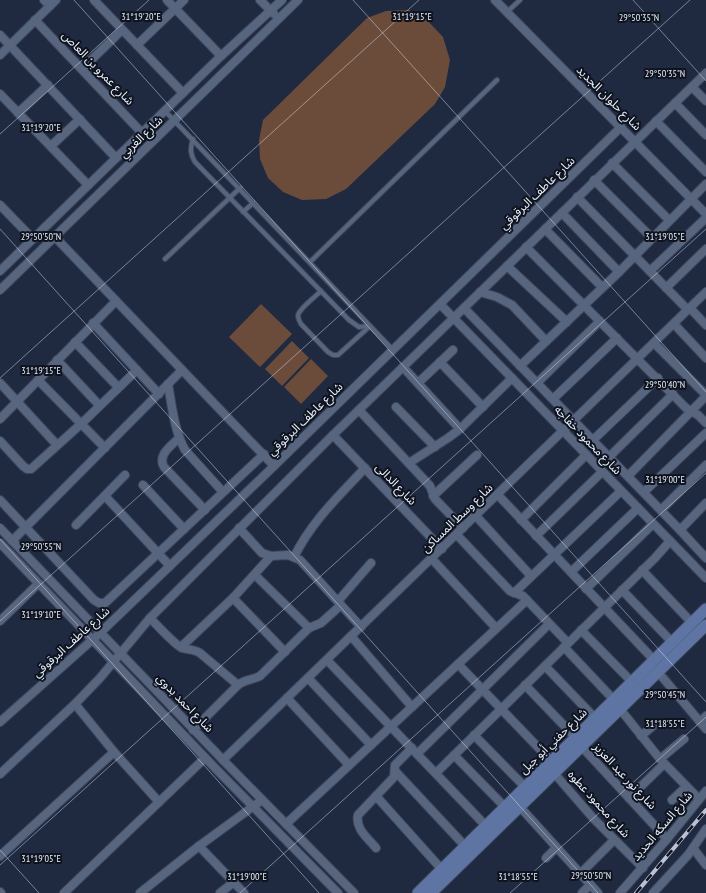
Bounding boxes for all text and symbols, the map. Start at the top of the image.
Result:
text: 31°19'20"E [121,10,161,23]
text: 31°19'15"E [392,10,432,23]
text: 29°50'35"N [619,11,659,24]
street label: شارع عمرو بن العاص [58,27,138,109]
street label: شارع حلوان الجديد [572,62,645,135]
text: 29°50'35"N [645,67,685,80]
street label: شارع الغربي [116,112,167,163]
text: 31°19'20"E [21,121,61,134]
street label: شارع عاطف البرقوقي [496,153,579,234]
text: 29°50'50"N [21,230,61,243]
text: 31°19'05"E [645,230,685,243]
text: 31°19'15"E [21,364,61,377]
text: 29°50'40"N [645,378,685,391]
street label: شارع عاطف البرقوقي [264,379,347,460]
street label: شارع محمود خفاجه [550,402,625,479]
street label: شارع الدالى [371,459,420,509]
text: 31°19'00"E [645,473,685,486]
street label: شارع وسط المساكن [418,480,497,557]
text: 29°50'55"N [21,540,61,553]
street label: شارع عاطف البرقوقي [29,603,114,682]
text: 31°19'10"E [21,608,61,621]
street label: شارع احمد بدوي [152,670,217,737]
text: 29°50'45"N [645,688,685,701]
street label: شارع حفني أبو جبل [516,704,592,779]
text: 31°18'55"E [645,717,685,730]
street label: شارع نور عبد العزيز [588,738,660,814]
street label: شارع محمود عطوه [564,767,634,842]
street label: شارع السكه الحديد [628,788,697,865]
text: 31°19'05"E [21,852,61,865]
text: 29°50'50"N [571,869,611,882]
text: 31°19'00"E [227,870,267,883]
text: 31°18'55"E [498,870,538,883]

